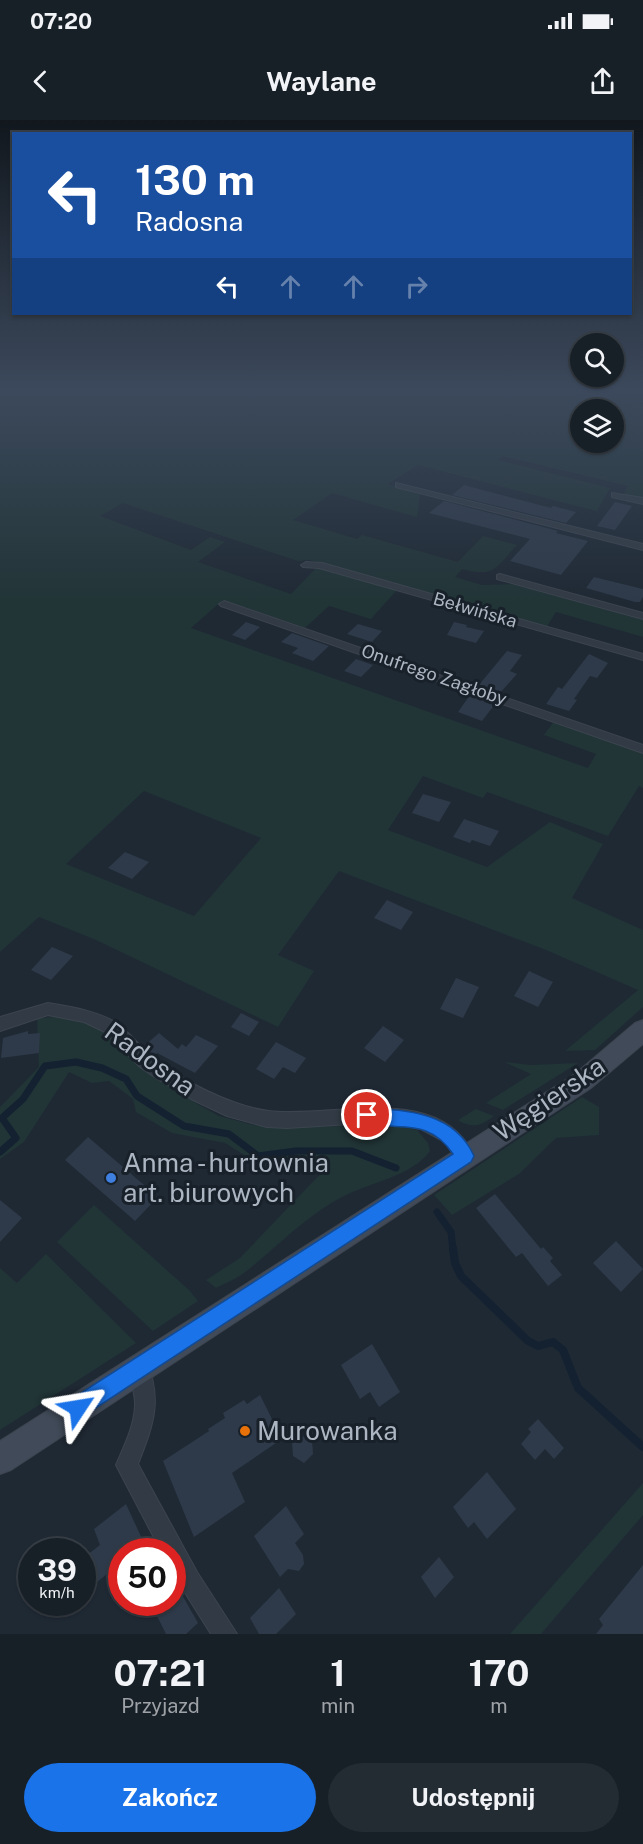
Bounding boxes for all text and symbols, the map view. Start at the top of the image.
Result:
text: 07:20 [30,8,92,34]
icon: back [24,65,57,98]
text: Waylane [266,65,377,97]
icon: share [586,65,619,98]
text: 130 m [135,155,255,204]
icon: left [36,156,114,234]
text: Radosna [135,205,243,237]
icon: left [211,270,244,303]
icon: ahead [274,270,307,303]
icon: ahead [337,270,370,303]
icon: right [400,270,433,303]
map controls [570,333,624,453]
button: search [570,333,624,387]
button: layers [570,399,624,453]
street label: Bełwińska [431,588,519,631]
street label: Onufrego Zagłoby [359,640,510,709]
street label: Radosna [99,1015,202,1102]
street label: Węgierska [487,1050,610,1147]
pin [341,1089,392,1140]
icon: arrive [350,1098,383,1131]
place label: Anma - hurtownia art. biurowych [123,1147,329,1208]
marker: Anma - hurtownia art. biurowych [104,1171,118,1185]
position arrow [46,1376,110,1440]
place label: Murowanka [257,1415,398,1446]
marker: Murowanka [238,1424,252,1438]
speed limit sign: 50 [108,1538,186,1616]
text: 39 [37,1552,77,1588]
text: km/h [39,1584,75,1601]
text: 07:21 [114,1652,207,1694]
text: 1 [330,1652,346,1694]
text: 170 [469,1652,529,1694]
text: Przyjazd [121,1694,200,1718]
text: min [321,1694,355,1718]
text: m [490,1694,508,1718]
button: Zakończ [24,1763,316,1832]
button: Udostępnij [328,1763,619,1832]

